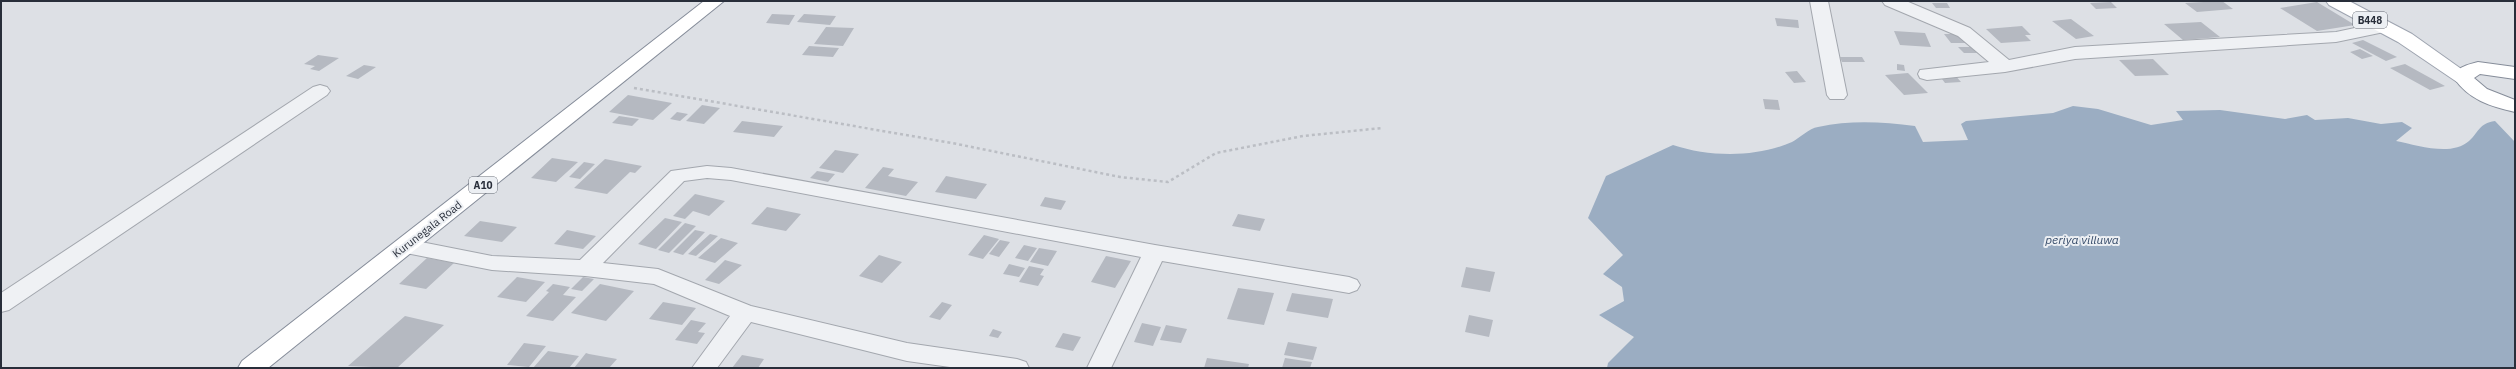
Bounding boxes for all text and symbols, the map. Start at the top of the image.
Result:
road number: B448 [2353,12,2387,28]
road number: A10 [469,177,497,193]
street label: Kurunegala Road [390,198,464,260]
water label: periya villuwa [2044,232,2119,247]

